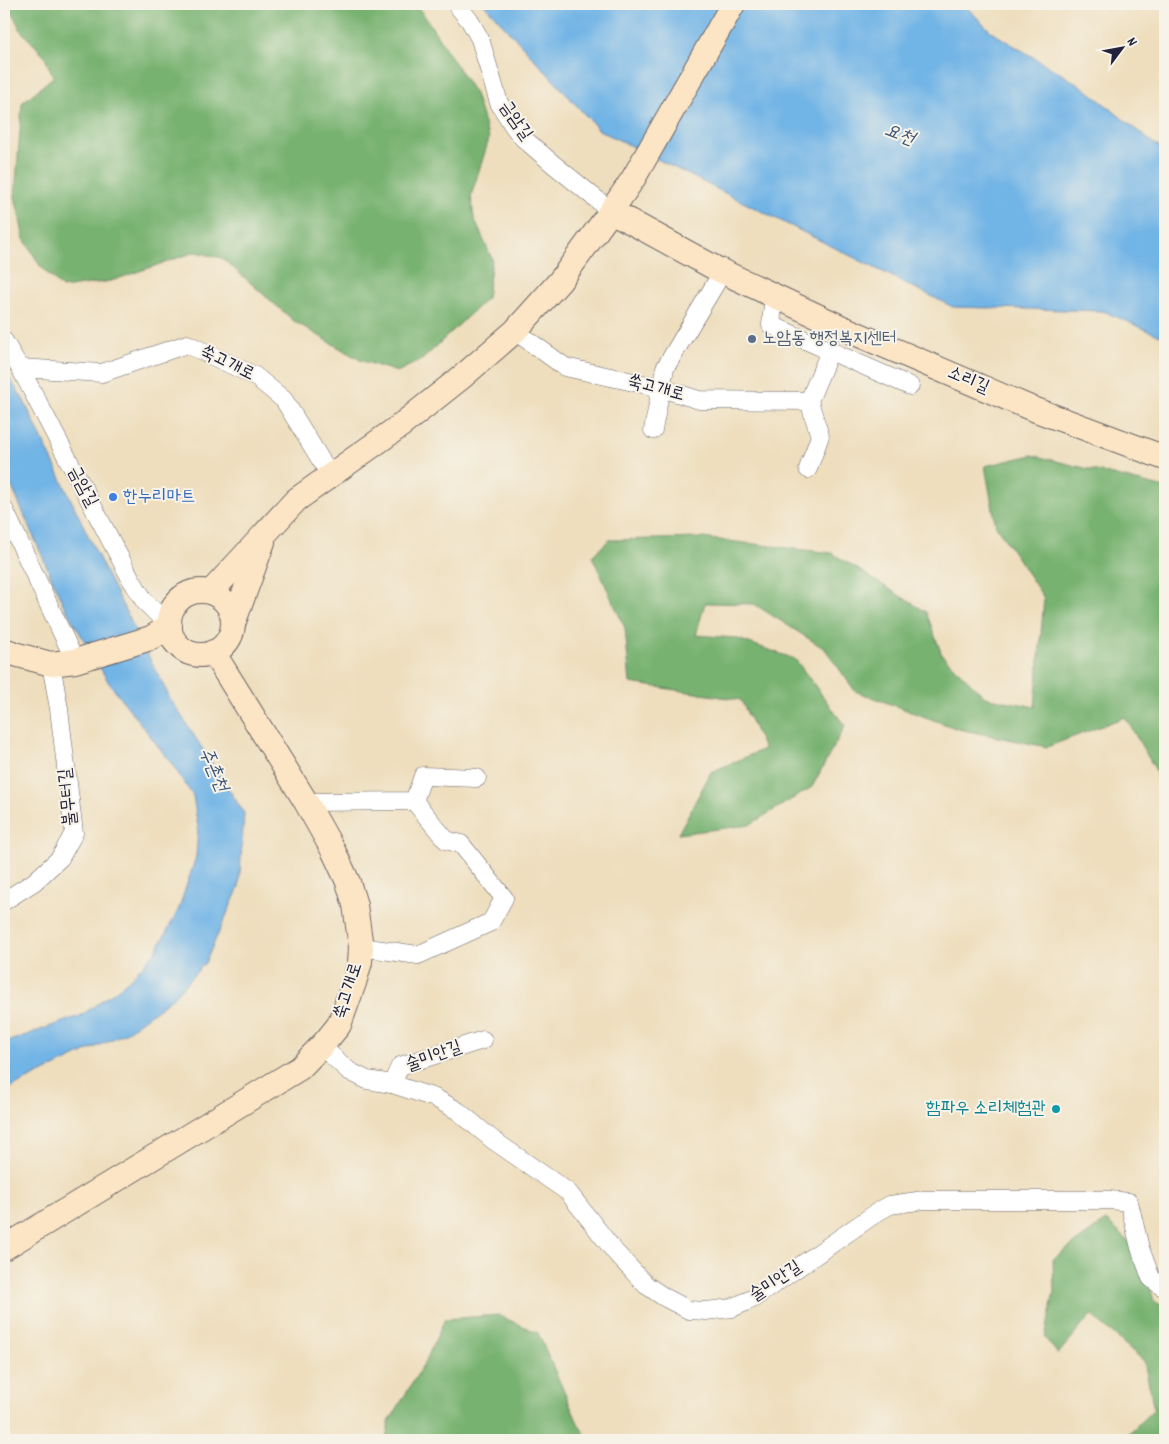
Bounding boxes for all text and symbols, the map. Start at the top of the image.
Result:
north arrow [1096,22,1146,72]
text: N [1121,34,1142,50]
street label: 금암길 [492,96,538,146]
water label: 요천 [880,118,920,155]
place label: 노암동 행정복지센터 [762,327,896,352]
marker: 노암동 행정복지센터 [746,333,758,345]
street label: 쑥고개로 [195,340,259,388]
street label: 소리길 [943,361,993,401]
street label: 쑥고개로 [625,369,687,409]
street label: 금암길 [61,462,103,513]
place label: 한누리마트 [123,485,195,510]
marker: 한누리마트 [107,491,119,503]
water label: 주촌천 [190,744,234,798]
street label: 불무터길 [53,766,84,827]
street label: 쑥고개로 [328,960,370,1022]
street label: 술미안길 [403,1035,466,1079]
place label: 함파우 소리체험관 [926,1097,1046,1122]
marker: 함파우 소리체험관 [1050,1103,1062,1115]
street label: 술미안길 [745,1255,807,1309]

